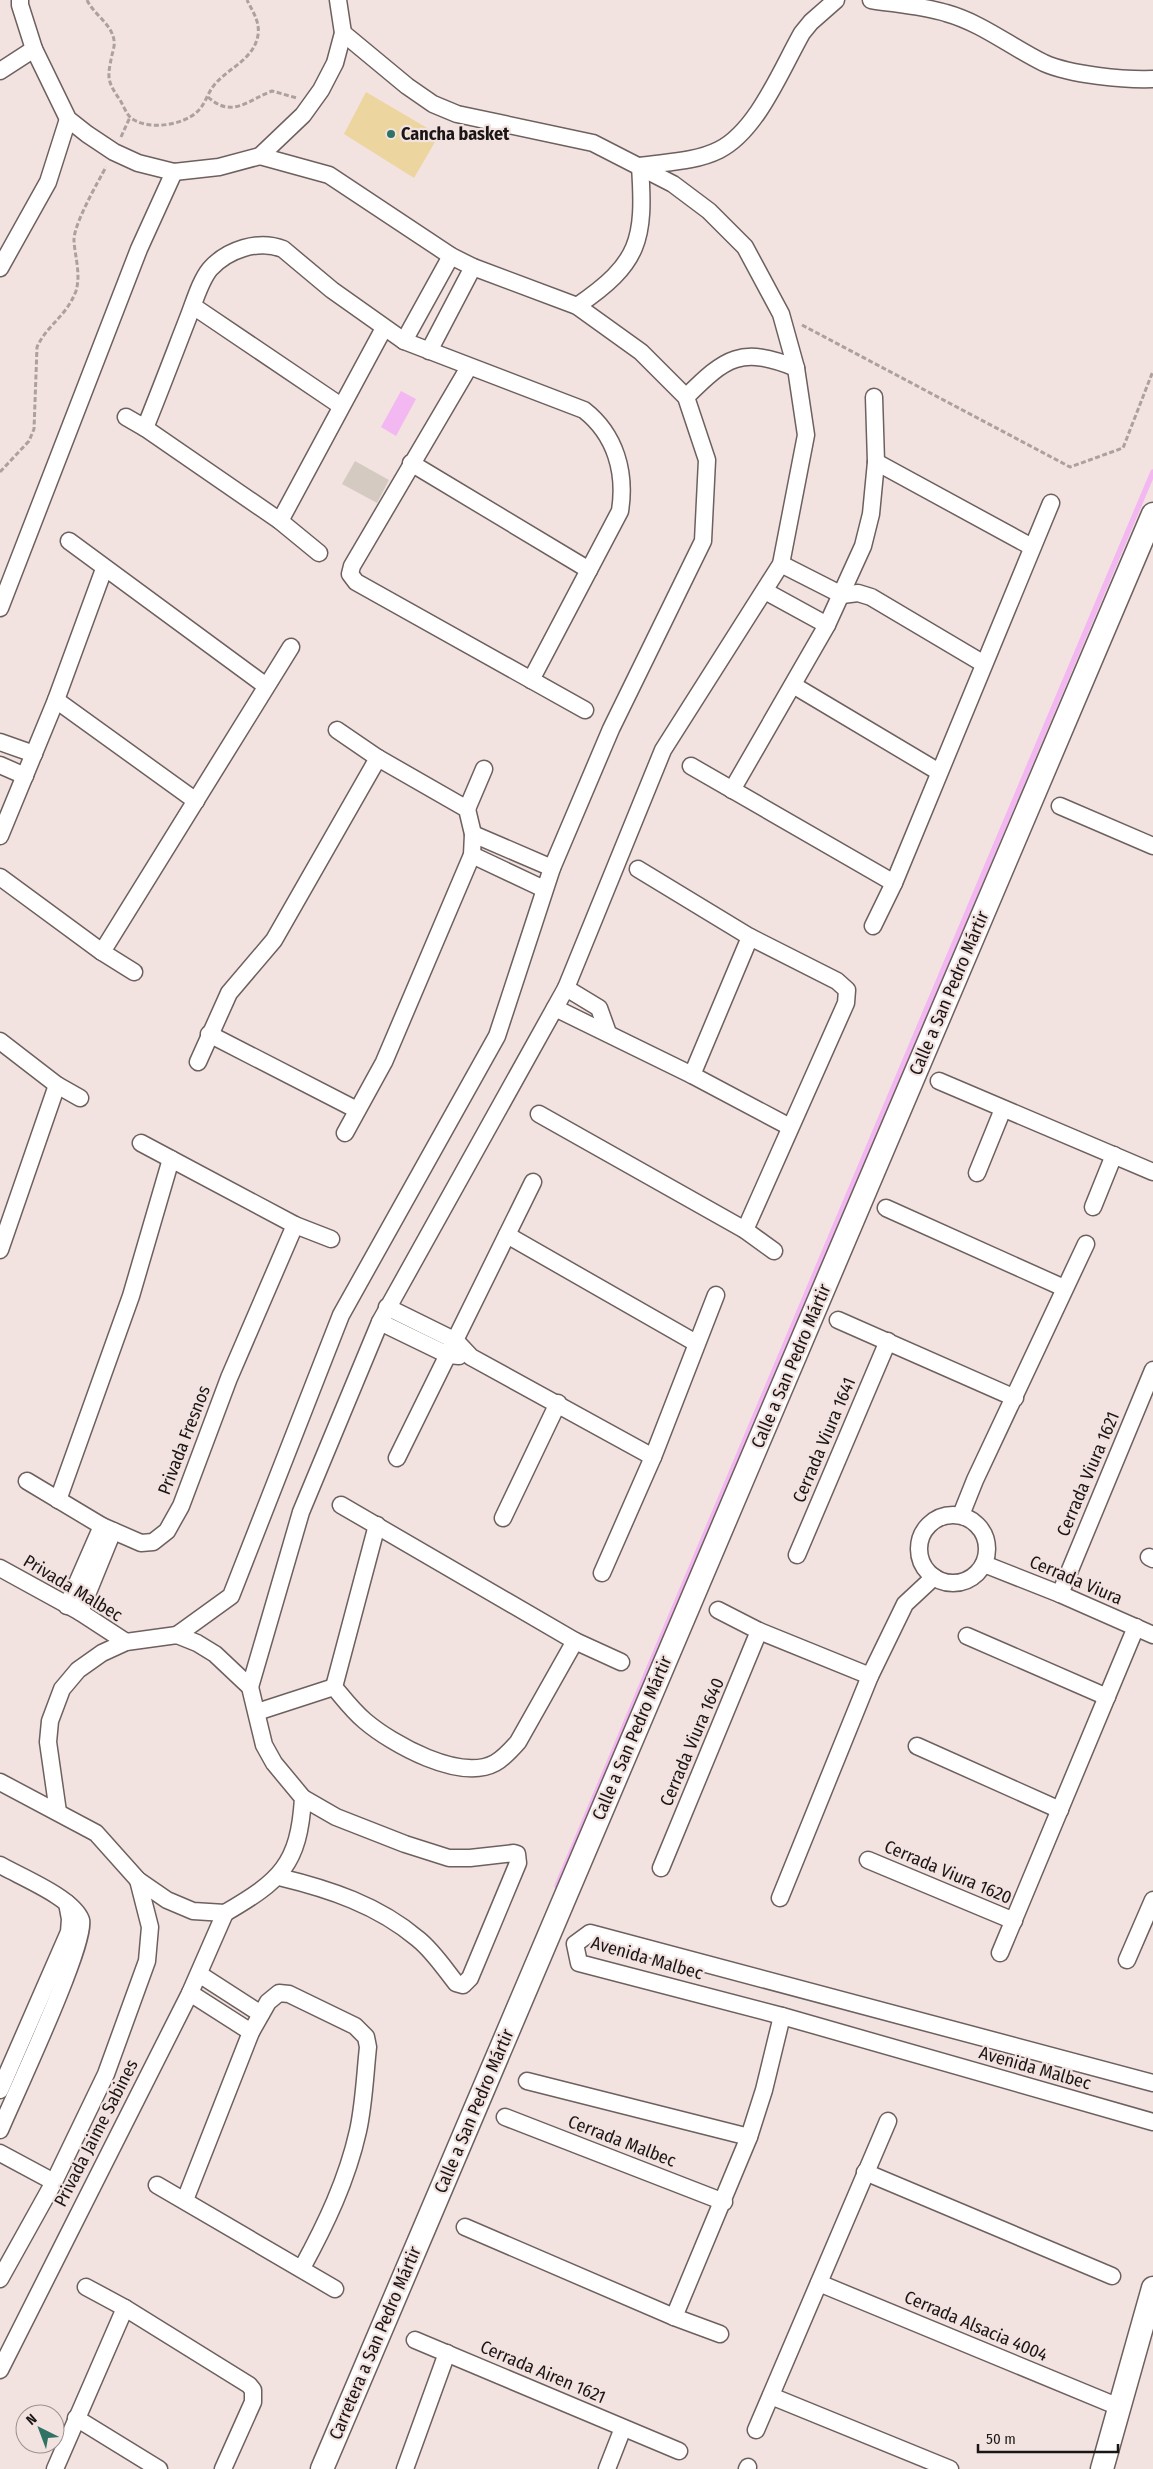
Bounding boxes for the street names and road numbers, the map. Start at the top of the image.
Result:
street label: Calle a San Pedro Mártir [904,907,994,1078]
street label: Calle a San Pedro Mártir [746,1280,836,1451]
street label: Cerrada Viura 1641 [788,1374,860,1506]
street label: Privada Fresnos [153,1382,215,1498]
street label: Cerrada Viura 1621 [1052,1408,1124,1540]
street label: Privada Malbec [20,1550,127,1626]
street label: Cerrada Viura [1026,1551,1126,1610]
street label: Calle a San Pedro Mártir [587,1652,677,1823]
street label: Cerrada Viura 1640 [655,1675,729,1809]
street label: Cerrada Viura 1620 [881,1835,1015,1909]
street label: Avenida Malbec [589,1932,706,1985]
street label: Calle a San Pedro Mártir [429,2025,519,2196]
street label: Avenida Malbec [977,2042,1094,2095]
street label: Privada Jaime Sabines [49,2055,143,2210]
street label: Cerrada Malbec [565,2110,679,2172]
street label: Carretera a San Pedro Mártir [324,2242,426,2443]
street label: Cerrada Alsacia 4004 [901,2286,1051,2366]
street label: Cerrada Airen 1621 [477,2336,609,2408]

